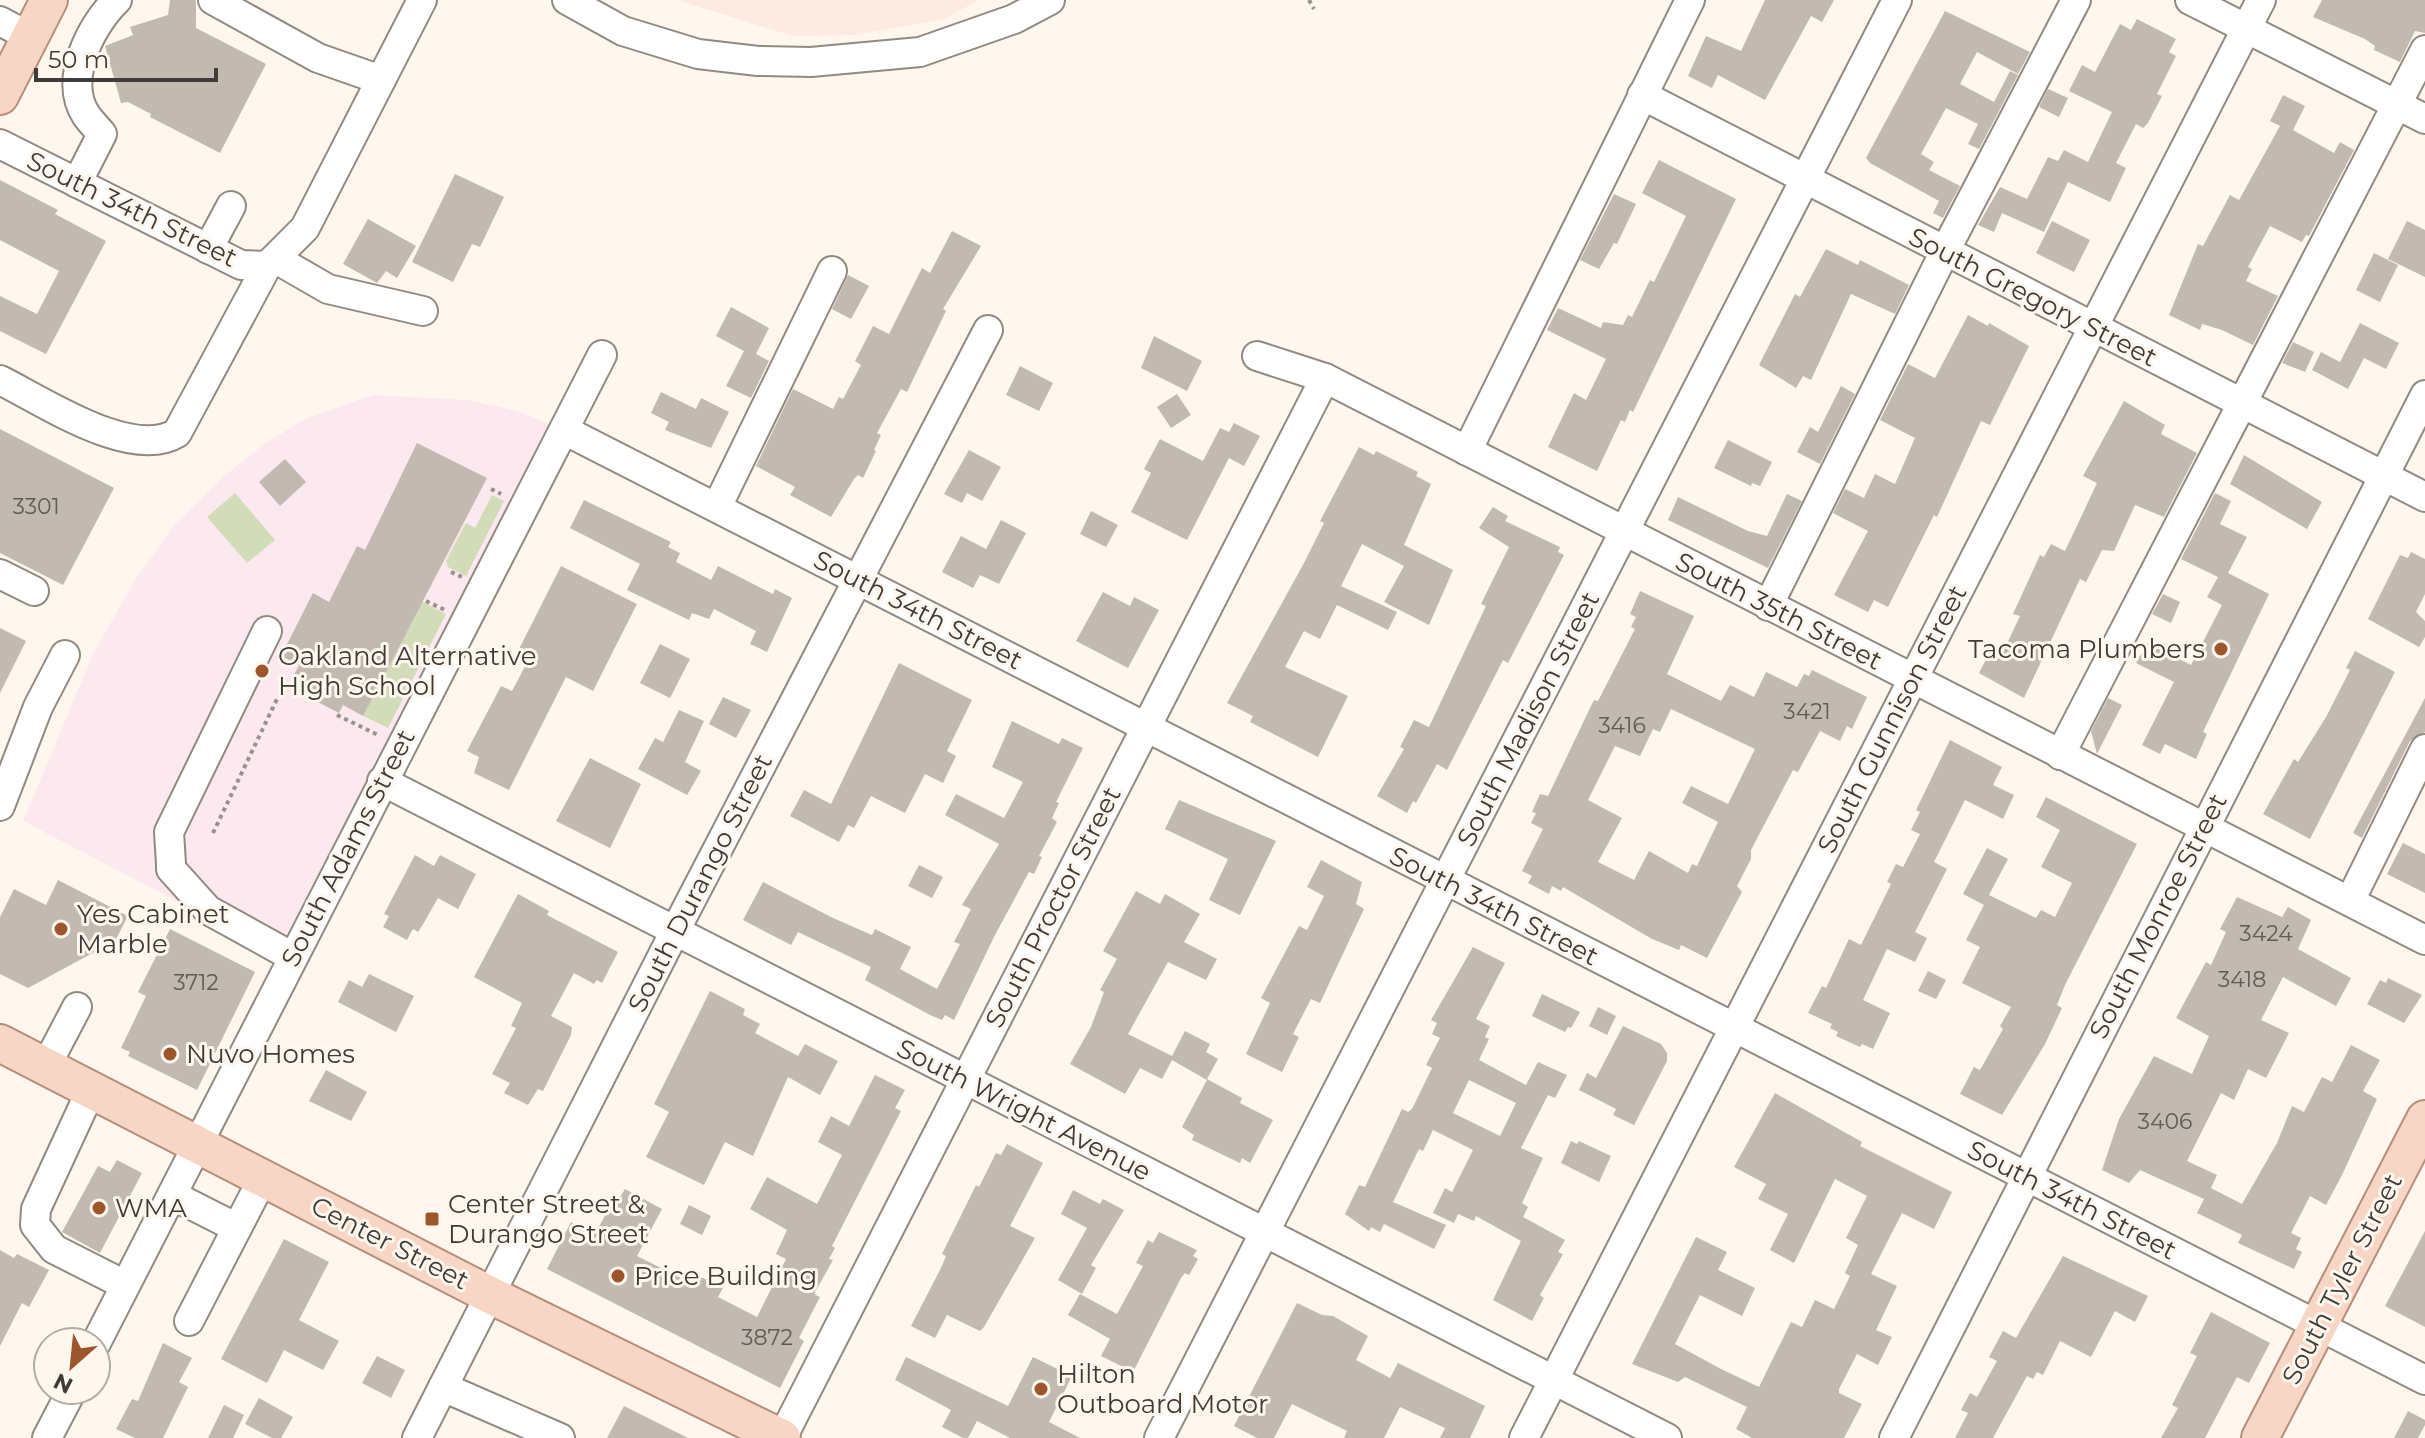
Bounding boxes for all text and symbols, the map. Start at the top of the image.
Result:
scale bar [36,32,216,82]
text: 50 m [48,45,109,74]
street label: South 34th Street [22,144,242,274]
street label: South Gregory Street [1903,220,2163,374]
house number: 3301 [12,493,60,520]
street label: South 34th Street [808,544,1028,676]
street label: South 35th Street [1670,545,1888,677]
street label: South Gunnison Street [1810,580,1974,858]
street label: South Madison Street [1450,586,1606,852]
place label: Tacoma Plumbers [1968,633,2205,665]
place label: Oakland Alternative High School [278,640,536,702]
marker: Tacoma Plumbers [2212,640,2230,658]
marker: Oakland Alternative High School [253,662,271,680]
house number: 3421 [1783,698,1831,725]
house number: 3416 [1598,712,1646,739]
street label: South Adams Street [274,724,422,972]
street label: South Durango Street [621,749,779,1017]
street label: South Proctor Street [978,781,1128,1033]
street label: South Monroe Street [2082,788,2234,1044]
street label: South 34th Street [1384,840,1604,972]
place label: Yes Cabinet Marble [77,898,229,960]
marker: Yes Cabinet Marble [52,920,70,938]
house number: 3424 [2239,920,2293,947]
house number: 3418 [2218,966,2266,993]
house number: 3712 [173,969,219,996]
street label: South Wright Avenue [892,1032,1156,1188]
place label: Nuvo Homes [186,1038,355,1070]
marker: Nuvo Homes [161,1045,179,1063]
house number: 3406 [2138,1108,2192,1135]
street label: South 34th Street [1962,1134,2182,1266]
street label: South Tyler Street [2275,1168,2409,1390]
place label: Center Street & Durango Street [448,1188,649,1250]
street label: Center Street [306,1190,474,1296]
place label: WMA [115,1192,187,1224]
marker: WMA [90,1199,108,1217]
marker: Center Street & Durango Street [423,1210,441,1228]
place label: Price Building [634,1260,817,1292]
marker: Price Building [609,1267,627,1285]
house number: 3872 [741,1324,793,1351]
north arrow [32,1326,112,1406]
place label: Hilton Outboard Motor [1057,1358,1268,1420]
text: N [49,1367,77,1399]
marker: Hilton Outboard Motor [1032,1380,1050,1398]

